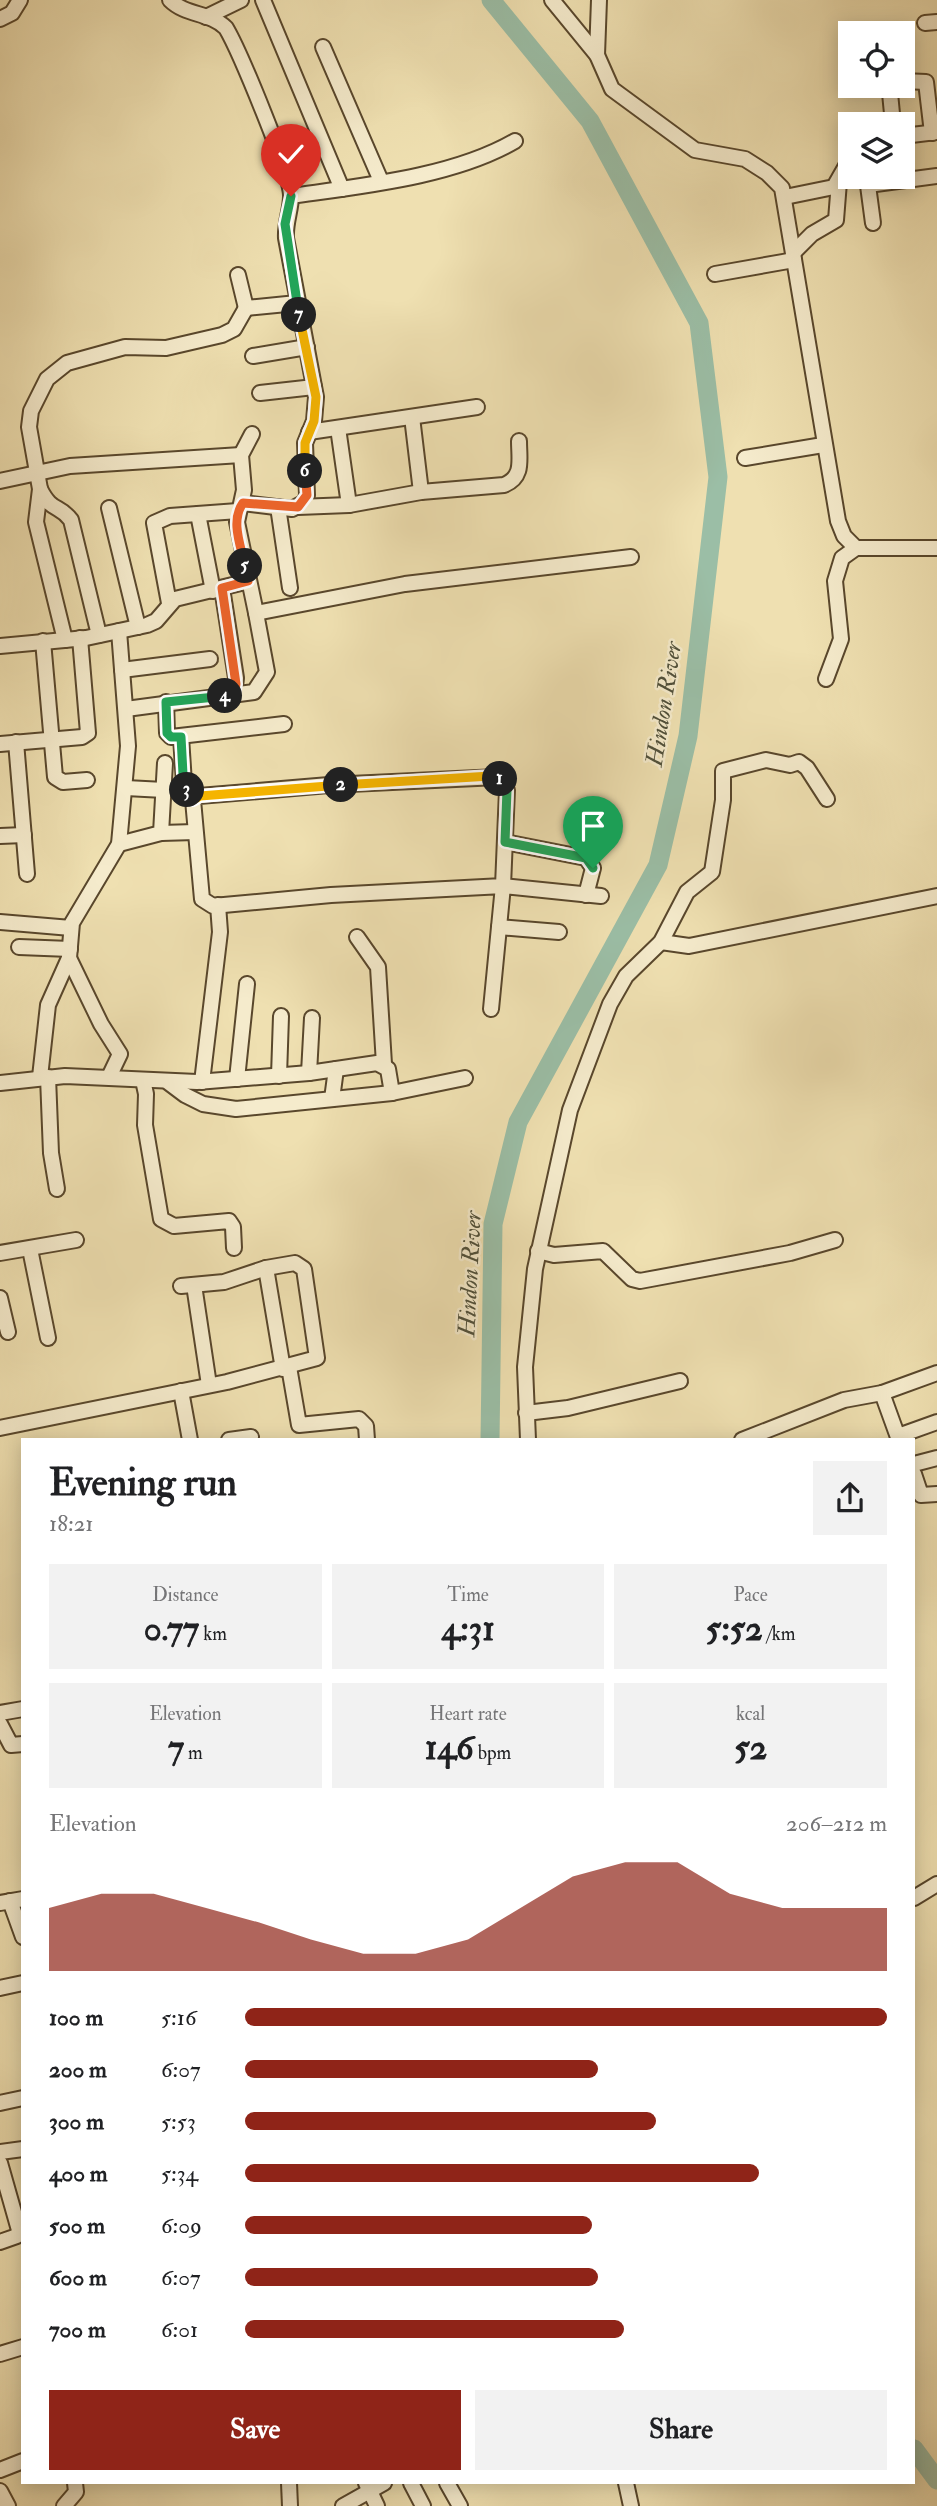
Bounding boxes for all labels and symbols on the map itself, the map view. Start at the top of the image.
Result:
pin [261,124,321,196]
pin: 7 [282,298,316,332]
pin: 6 [288,454,322,489]
pin: 5 [228,548,262,584]
water label: Hindon River [639,638,689,769]
pin: 4 [208,678,243,714]
pin: 1 [482,762,518,796]
pin: 2 [324,768,358,802]
pin: 3 [170,772,204,808]
pin [563,796,623,868]
water label: Hindon River [451,1209,489,1339]

